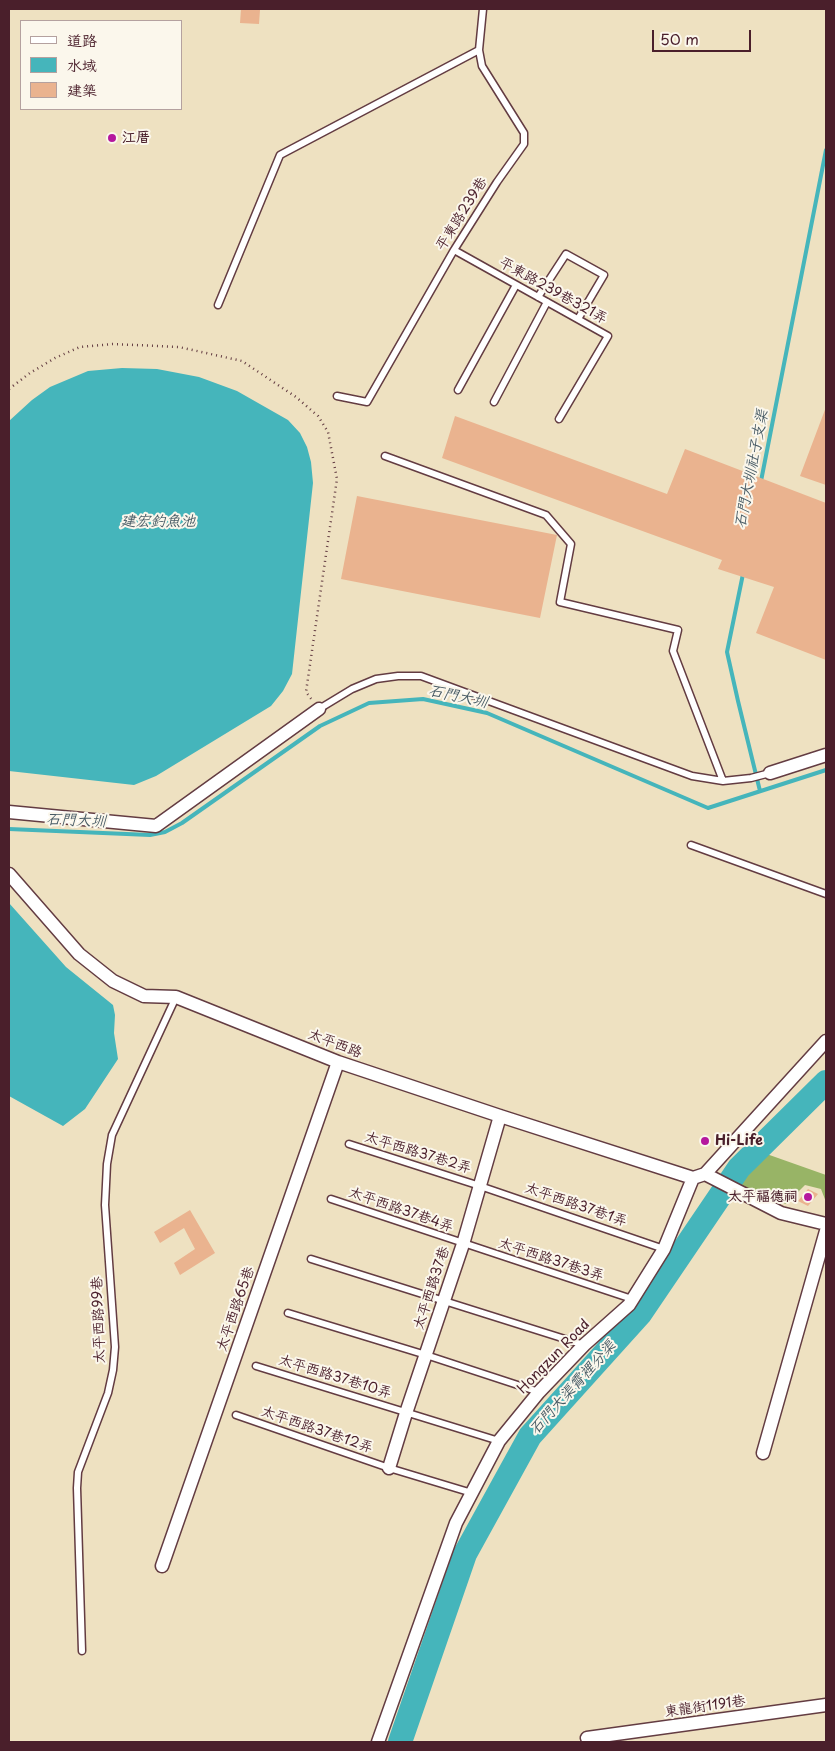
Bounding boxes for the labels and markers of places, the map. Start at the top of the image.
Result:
place label: 江厝 [122,130,150,146]
marker: 江厝 [106,132,118,144]
place label: Hi-Life [715,1133,763,1149]
marker: Hi-Life [699,1135,711,1147]
place label: 太平福德祠 [728,1189,798,1205]
marker: 太平福德祠 [802,1191,814,1203]

